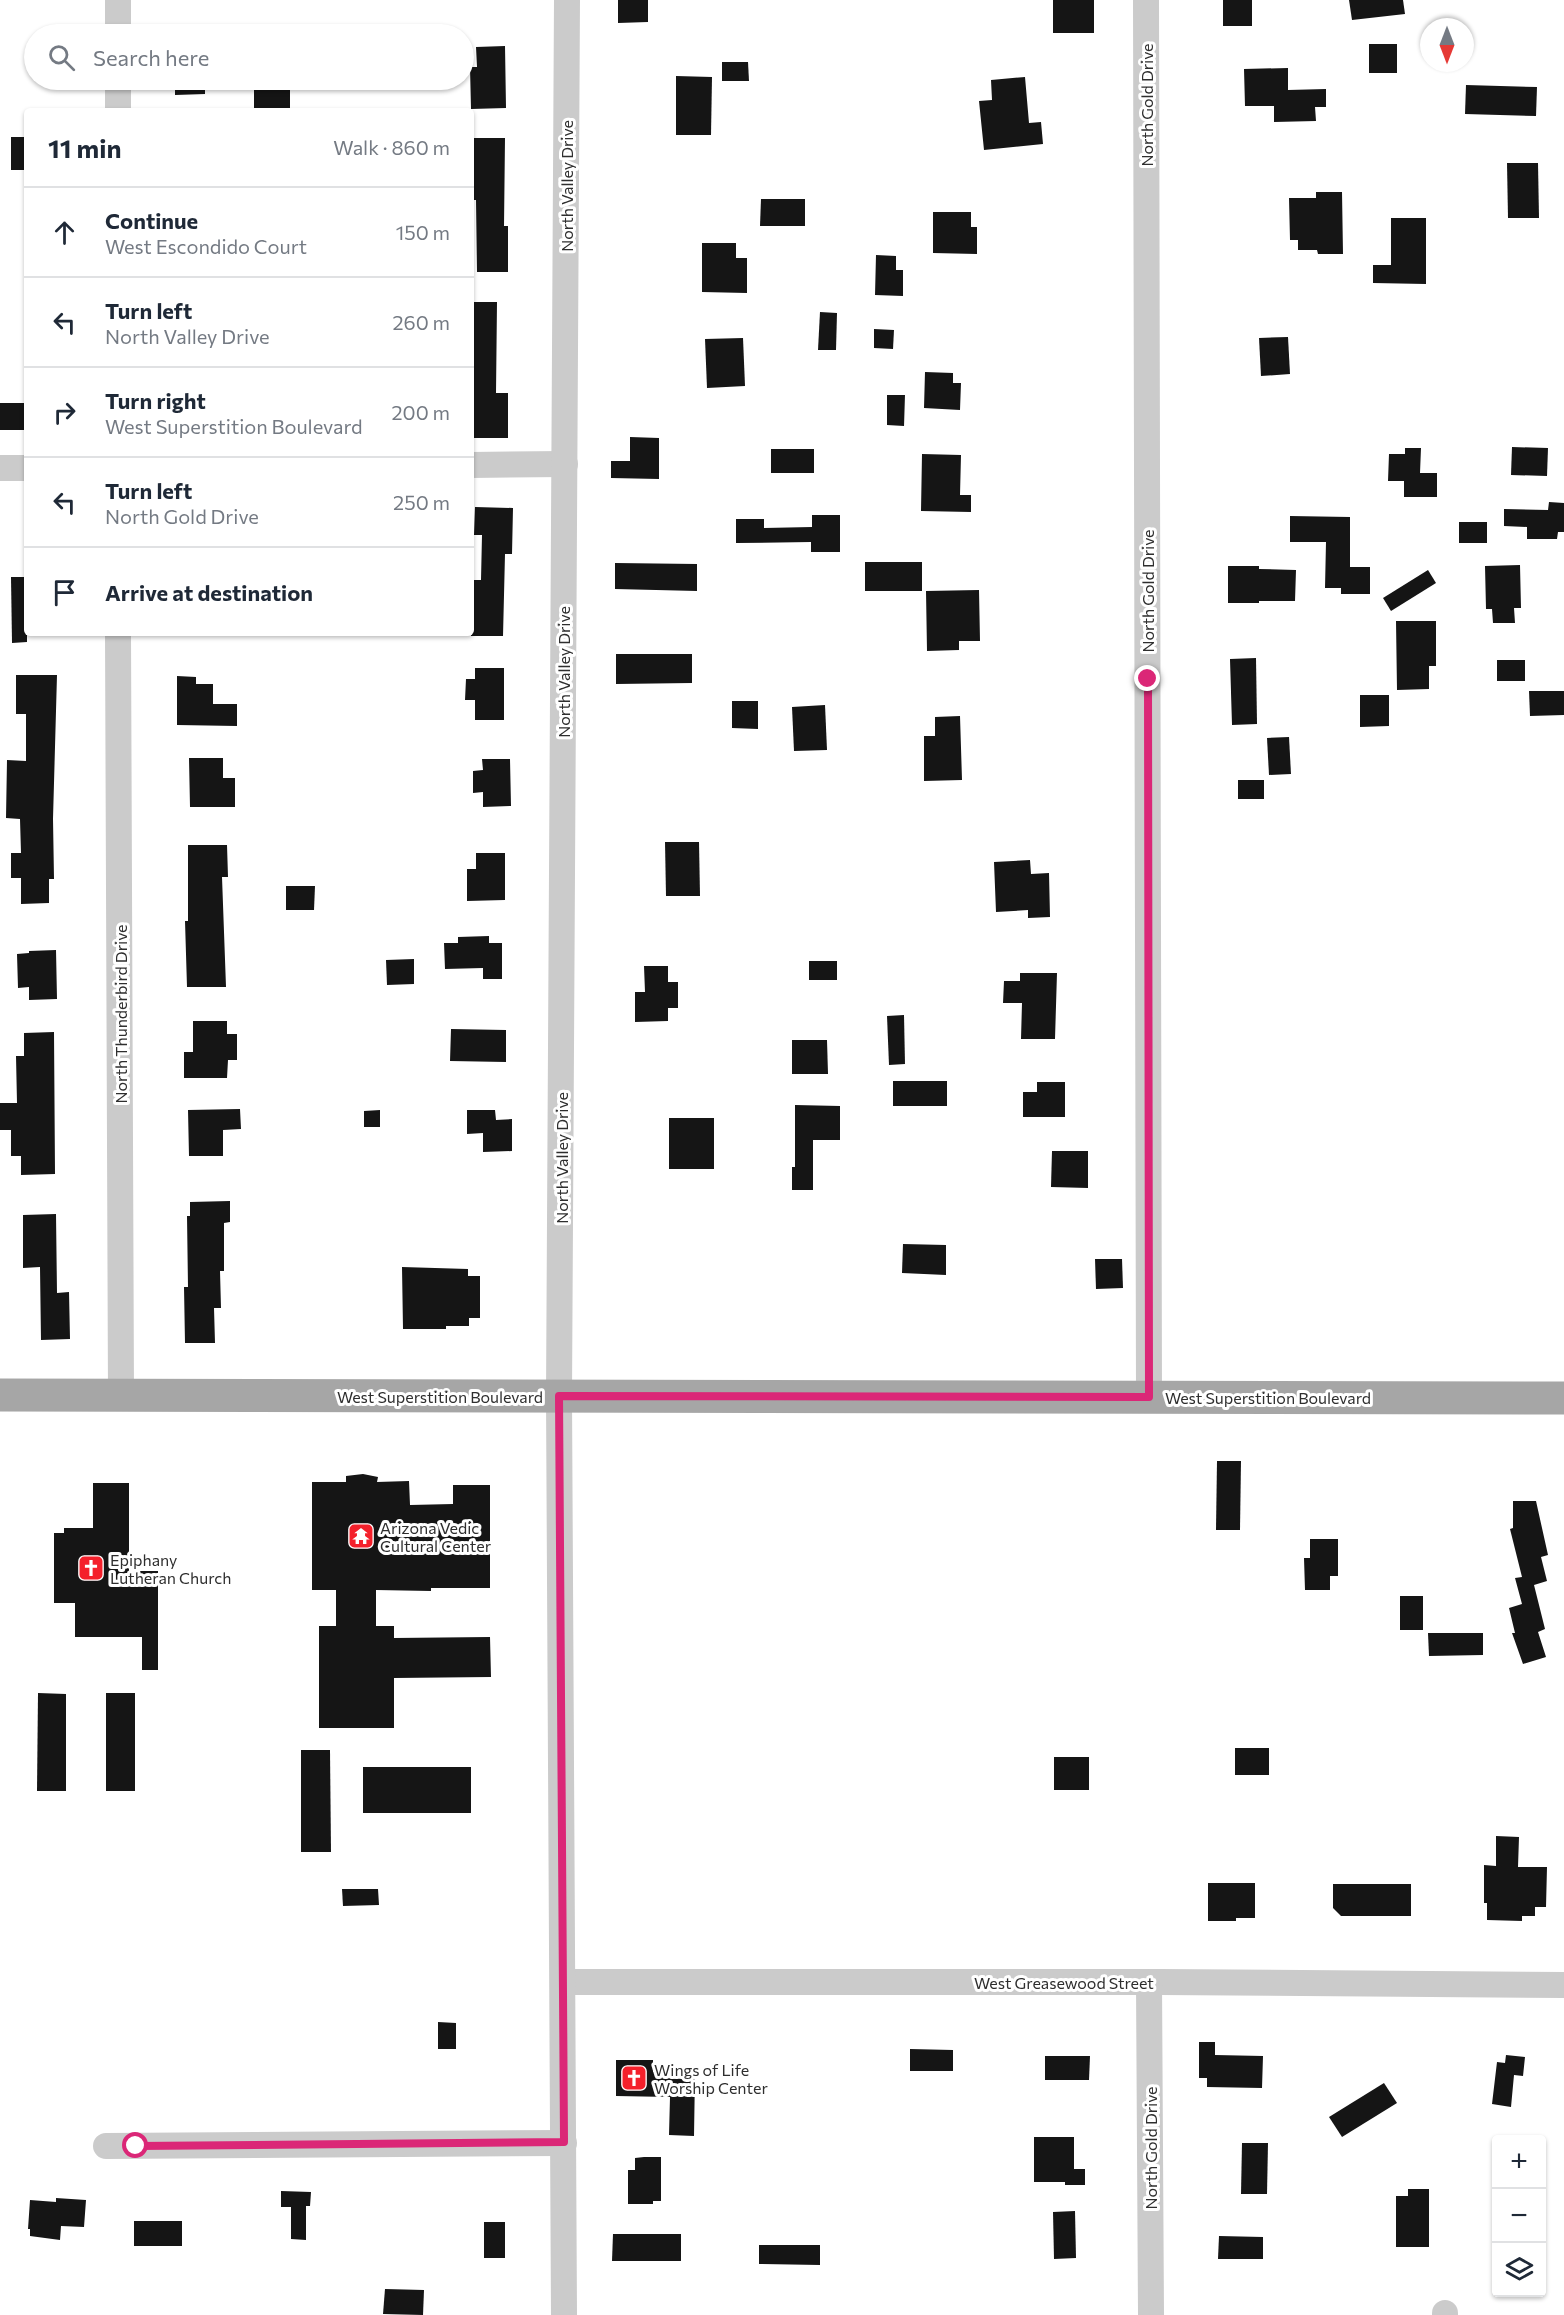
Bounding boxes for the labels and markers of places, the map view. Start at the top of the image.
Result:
place label: Arizona Vedic Cultural Center [380,1518,492,1555]
temple icon: Arizona Vedic Cultural Center [346,1521,376,1551]
place label: Epiphany Lutheran Church [110,1550,231,1587]
church icon: Epiphany Lutheran Church [76,1553,106,1583]
place label: Wings of Life Worship Center [654,2060,768,2097]
church icon: Wings of Life Worship Center [619,2063,649,2093]

